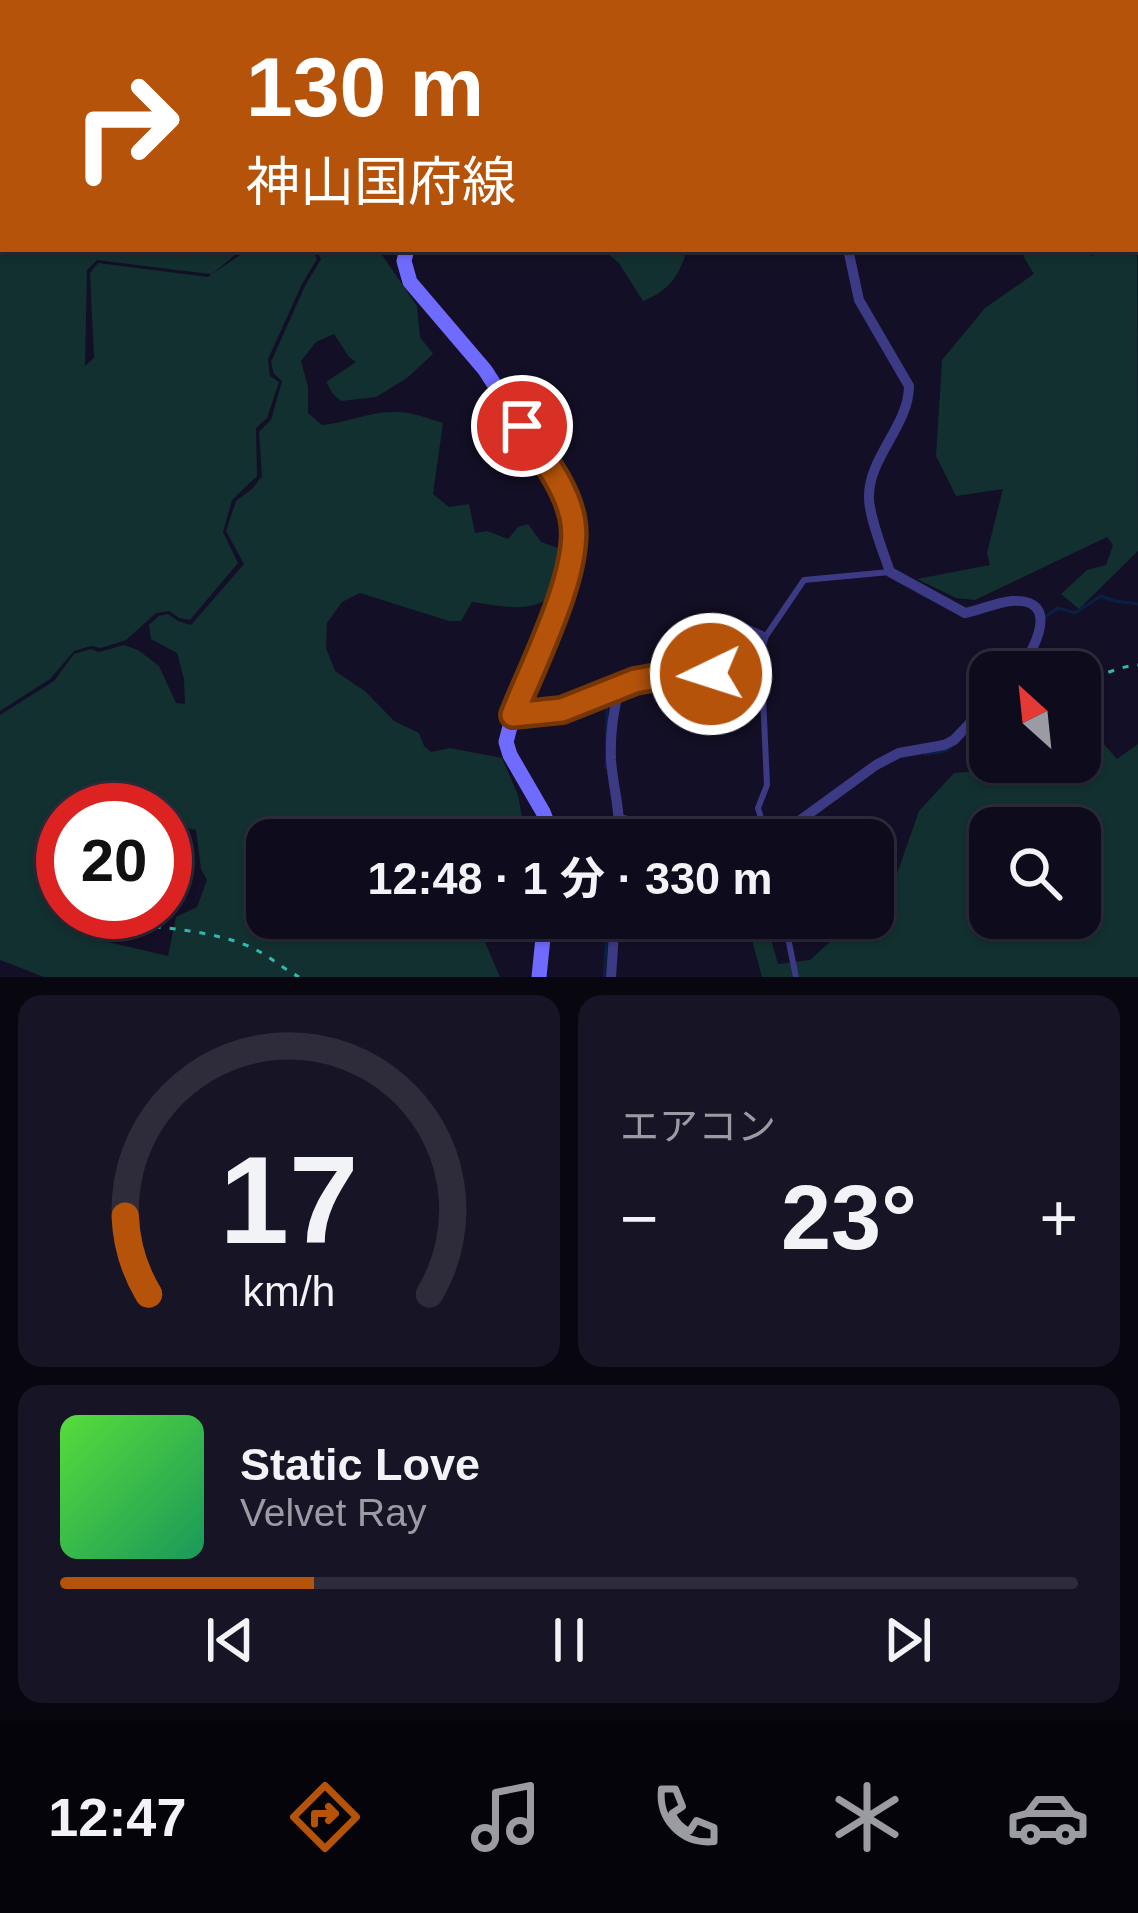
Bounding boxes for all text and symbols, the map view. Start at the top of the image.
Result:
text: 130 m [246,40,484,134]
icon: right [48,48,204,204]
text: 神山国府線 [246,152,516,212]
pin [471,375,573,477]
icon: arrive [489,393,555,459]
position arrow [648,611,774,737]
north arrow [969,651,1101,783]
map controls [969,651,1101,939]
speed limit sign: 20 [36,783,192,939]
button: search [969,807,1101,939]
text: 12:48 · 1 分 · 330 m [367,853,773,904]
text: エアコン [620,1105,776,1148]
text: 17 [220,1130,358,1269]
text: 23° [781,1168,917,1268]
text: − [620,1181,659,1255]
text: + [1039,1181,1078,1255]
text: km/h [243,1267,335,1315]
text: Static Love [240,1439,480,1490]
text: Velvet Ray [240,1491,426,1534]
icon: previous [197,1607,263,1673]
icon: pause [536,1607,602,1673]
icon: next [875,1607,941,1673]
icon: directions [283,1775,367,1859]
icon: music [464,1775,548,1859]
icon: phone [644,1775,728,1859]
icon: climate [825,1775,909,1859]
icon: car [1006,1775,1090,1859]
text: 12:47 [48,1787,186,1847]

